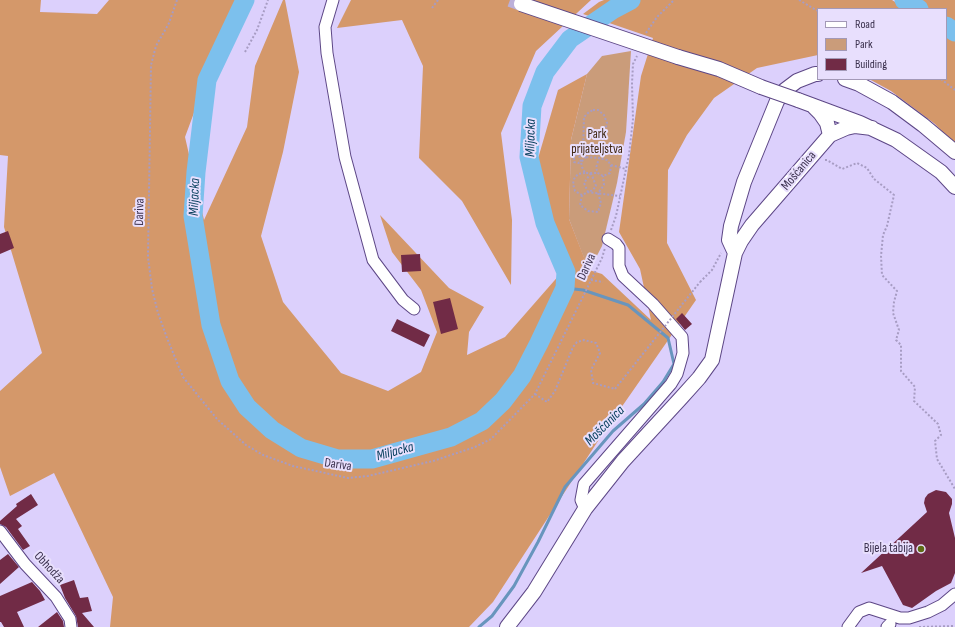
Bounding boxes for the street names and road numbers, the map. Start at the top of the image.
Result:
street label: Mošćanica [778,148,820,194]
street label: Dariva [132,198,148,226]
street label: Dariva [574,251,600,283]
street label: Dariva [323,455,353,475]
street label: Obhodža [30,549,68,587]

